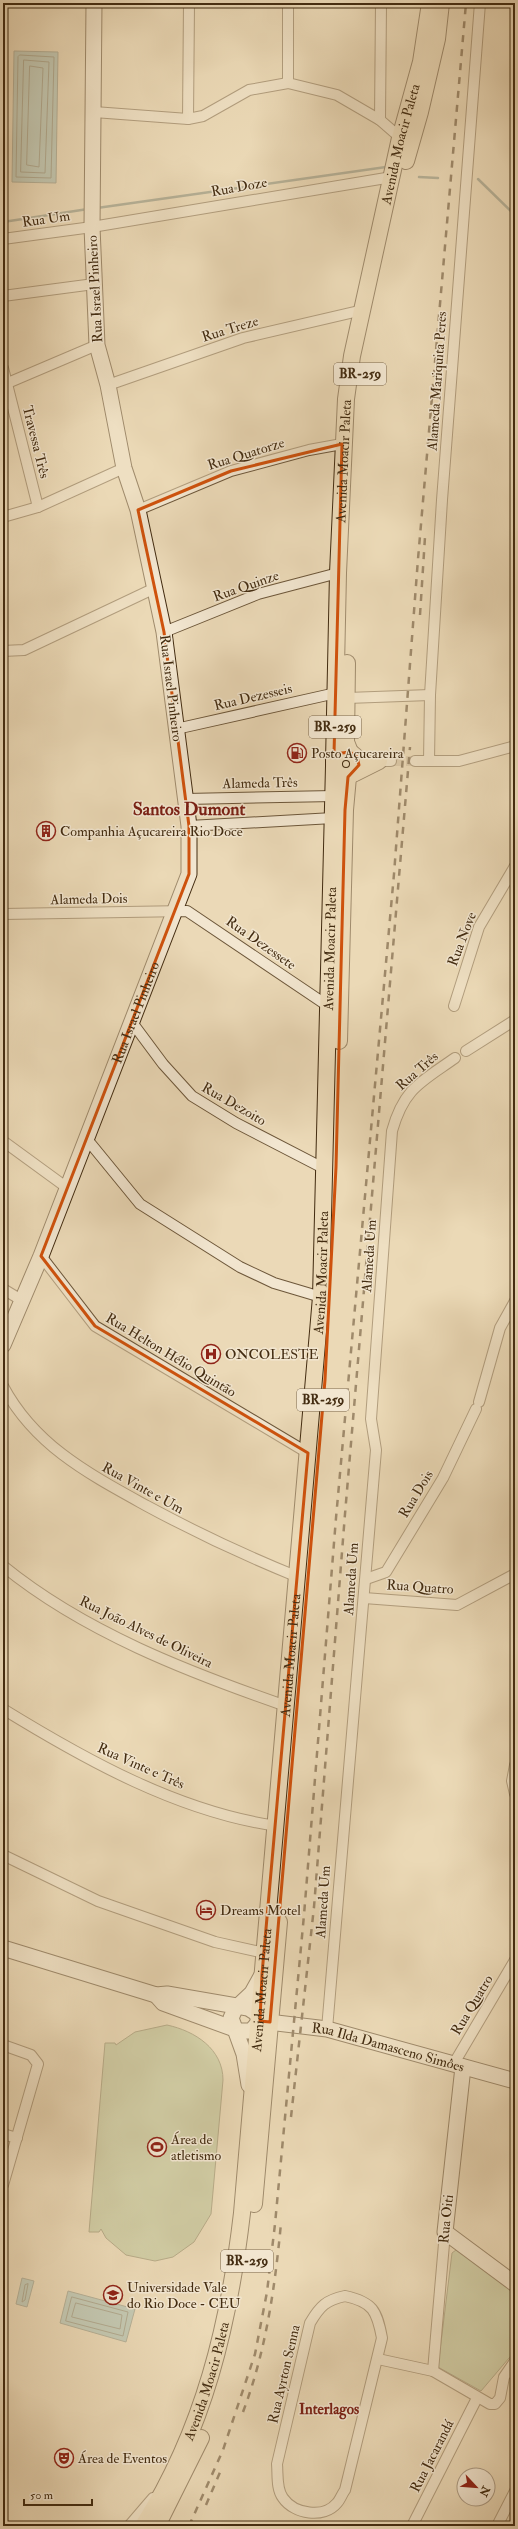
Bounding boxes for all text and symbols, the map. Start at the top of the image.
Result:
street label: Avenida Moacir Paleta [377,82,423,207]
street label: Rua Doze [210,174,268,200]
street label: Rua Um [21,207,71,231]
street label: Rua Israel Pinheiro [84,235,106,343]
street label: Alameda Mariquita Peres [424,311,450,452]
street label: Rua Treze [200,312,261,346]
road number: BR-259 [334,363,386,385]
street label: Avenida Moacir Paleta [332,399,354,524]
street label: Travessa Três [19,404,53,480]
street label: Rua Quatorze [205,434,287,474]
street label: Rua Quinze [211,567,281,605]
street label: Rua Israel Pinheiro [156,634,186,743]
street label: Rua Dezesseis [212,680,294,714]
road number: BR-259 [309,716,361,738]
fuel station icon: Posto Açucareira [286,742,308,764]
place label: Posto Açucareira [311,745,404,762]
street label: Alameda Três [221,774,298,792]
district label: Santos Dumont [133,798,245,821]
building icon: Companhia Açucareira Rio Doce [35,820,57,842]
place label: Companhia Açucareira Rio Doce [60,823,243,841]
street label: Avenida Moacir Paleta [319,886,340,1012]
street label: Alameda Dois [49,890,128,908]
street label: Rua Nove [444,909,480,968]
street label: Rua Dezessete [223,913,299,973]
street label: Rua Israel Pinheiro [108,959,163,1066]
street label: Rua Três [392,1048,442,1094]
street label: Rua Dezoito [199,1079,269,1129]
street label: Avenida Moacir Paleta [309,1210,332,1336]
street label: Alameda Um [358,1219,380,1294]
street label: Rua Helton Hélio Quintão [103,1309,239,1401]
hospital icon: ONCOLESTE [200,1343,222,1365]
place label: ONCOLESTE [225,1346,319,1363]
road number: BR-259 [297,1389,349,1411]
street label: Rua Vinte e Um [99,1459,187,1518]
street label: Rua Dois [395,1467,437,1521]
street label: Alameda Um [340,1542,362,1617]
street label: Rua Quatro [386,1576,454,1598]
street label: Rua João Alves de Oliveira [77,1592,216,1672]
street label: Avenida Moacir Paleta [276,1593,304,1718]
street label: Rua Vinte e Três [95,1739,187,1793]
street label: Alameda Um [312,1865,334,1940]
hotel icon: Dreams Motel [195,1899,217,1921]
place label: Dreams Motel [220,1902,301,1919]
street label: Avenida Moacir Paleta [247,1927,275,2053]
street label: Rua Quatro [447,1972,497,2038]
street label: Rua Ilda Damasceno Simôes [311,2019,467,2075]
place label: Área de atletismo [170,2131,222,2164]
sports icon: Área de atletismo [146,2136,168,2158]
street label: Rua Oiti [435,2193,457,2244]
road number: BR-259 [221,2250,273,2272]
place label: Universidade Vale do Rio Doce - CEU [127,2279,241,2312]
school or university icon: Universidade Vale do Rio Doce - CEU [102,2284,124,2306]
street label: Avenida Moacir Paleta [179,2320,233,2444]
street label: Rua Ayrton Senna [264,2323,305,2425]
district label: Interlagos [299,2400,359,2420]
street label: Rua Jacarandá [406,2417,458,2495]
theatre icon: Área de Eventos [53,2447,75,2469]
place label: Área de Eventos [77,2450,167,2467]
north arrow [456,2467,496,2507]
scale bar [24,2481,92,2507]
text: N [476,2483,493,2499]
text: 50 m [30,2488,54,2503]

